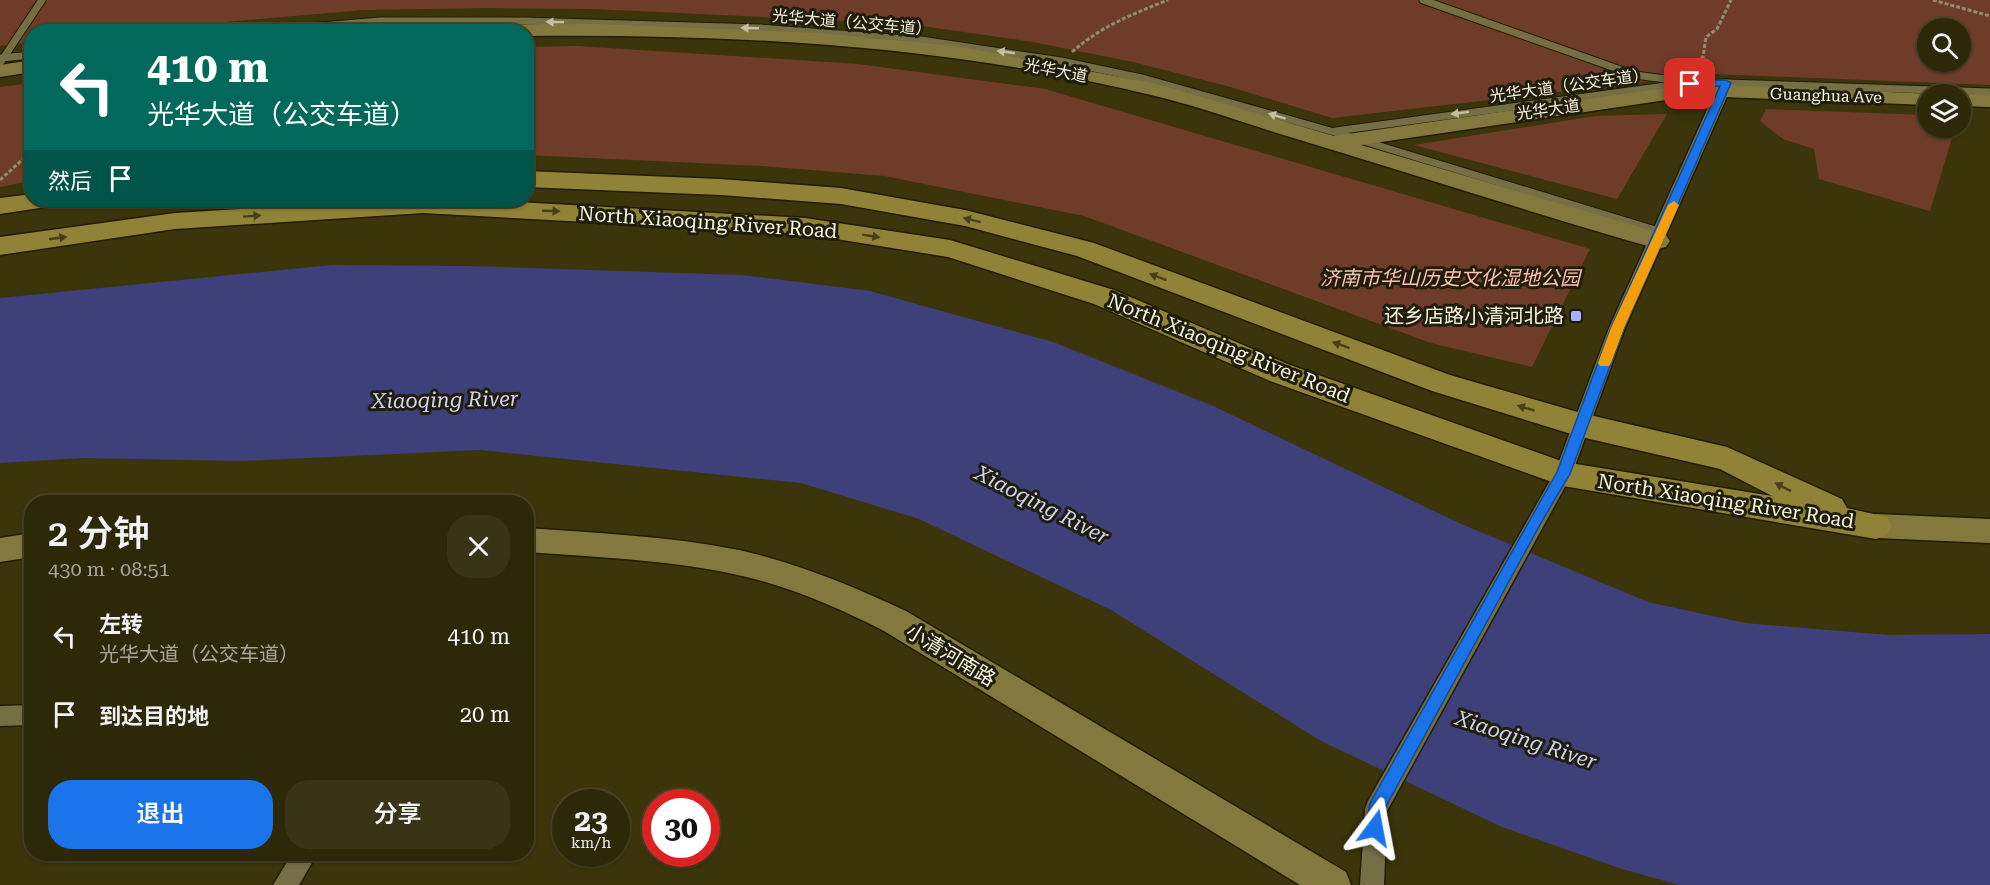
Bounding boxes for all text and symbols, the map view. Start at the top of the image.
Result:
street label: 光华大道（公交车道） [771,6,932,39]
one-way arrow [545,17,564,26]
map controls [1917,18,1971,138]
button: search [1917,18,1971,72]
one-way arrow [740,23,759,32]
text: 410 m [147,43,269,92]
icon: left [48,48,126,126]
one-way arrow [997,48,1016,57]
street label: 光华大道 [1023,55,1089,86]
pin [1664,58,1715,109]
street label: 光华大道（公交车道） [1489,65,1650,106]
icon: arrive [1673,67,1706,100]
street label: Guanghua Ave [1770,84,1883,107]
button: layers [1917,84,1971,138]
street label: 光华大道 [1515,96,1581,123]
text: 光华大道（公交车道） [147,99,417,131]
one-way arrow [1450,108,1469,118]
one-way arrow [1268,111,1286,120]
icon: arrive [104,162,137,195]
text: 然后 [48,169,92,194]
street label: North Xiaoqing River Road [578,201,838,243]
one-way arrow [542,206,561,215]
one-way arrow [242,212,261,221]
one-way arrow [963,215,981,225]
one-way arrow [861,232,880,241]
one-way arrow [49,233,68,242]
park label: 济南市华山历史文化湿地公园 [1320,266,1583,290]
one-way arrow [1149,271,1167,281]
street label: North Xiaoqing River Road [1104,288,1354,408]
place label: 还乡店路小清河北路 [1384,304,1564,328]
marker: 还乡店路小清河北路 [1569,309,1583,323]
one-way arrow [1332,340,1350,349]
water label: Xiaoqing River [370,387,519,413]
one-way arrow [1516,403,1534,412]
water label: Xiaoqing River [970,460,1113,549]
street label: North Xiaoqing River Road [1596,469,1856,533]
one-way arrow [1775,483,1792,492]
text: 2 分钟 [48,513,149,555]
button: close [447,515,510,578]
text: 430 m · 08:51 [48,557,170,581]
text: 左转 [99,612,143,637]
street label: 小清河南路 [902,619,1000,691]
icon: left [48,620,81,653]
text: 410 m [447,624,510,649]
text: 光华大道（公交车道） [99,642,299,666]
icon: arrive [48,698,81,731]
text: 20 m [460,702,510,727]
text: 到达目的地 [99,704,209,729]
water label: Xiaoqing River [1451,706,1600,774]
button: 退出 [48,780,273,849]
button: 分享 [285,780,510,849]
speed limit sign: 30 [642,789,720,867]
position arrow [1343,796,1407,860]
text: 23 [574,803,608,838]
text: km/h [571,834,611,852]

